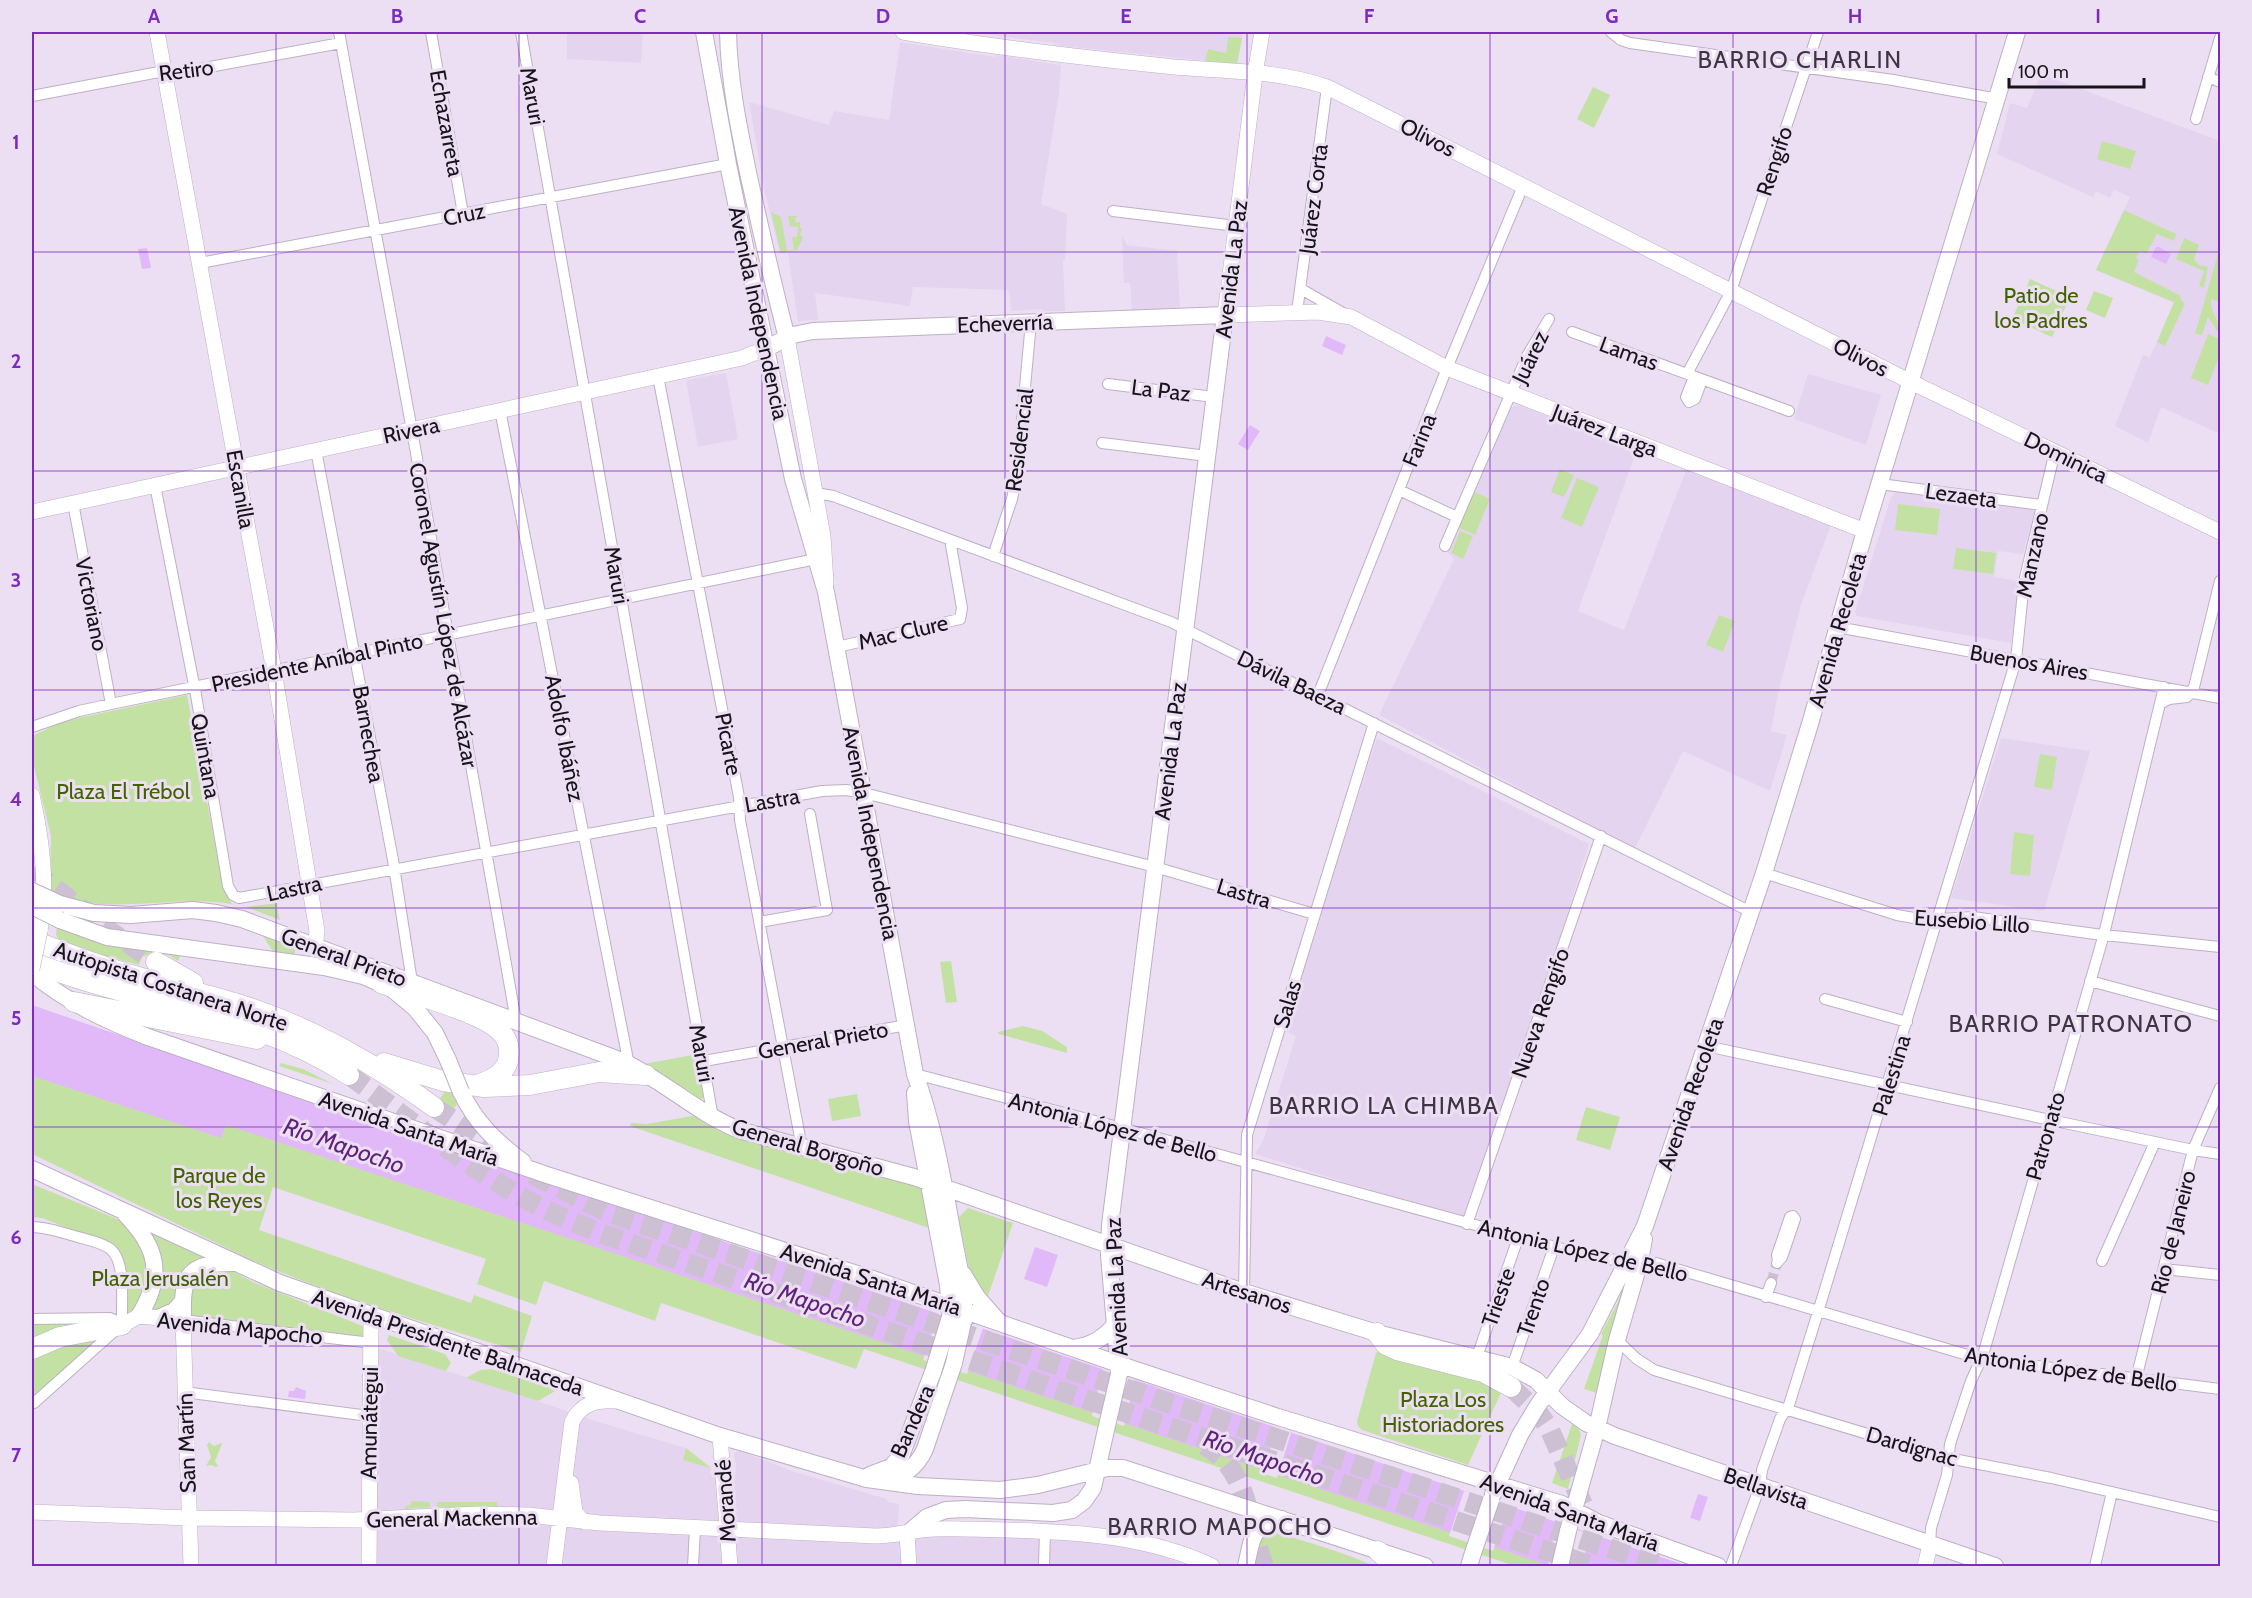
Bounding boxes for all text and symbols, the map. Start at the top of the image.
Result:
text: A [148,4,161,28]
text: B [391,4,403,28]
text: C [634,4,646,28]
text: D [876,4,890,28]
text: E [1120,4,1132,28]
text: F [1364,4,1375,28]
text: G [1605,4,1619,28]
text: H [1848,4,1862,28]
text: I [2095,4,2101,28]
district label: BARRIO CHARLIN [1697,45,1903,74]
scale bar [2009,51,2144,89]
street label: Retiro [157,54,215,87]
text: 100 m [2018,61,2069,83]
street label: Maruri [514,65,551,127]
street label: Echazarreta [424,68,469,179]
street label: Olivos [1396,112,1460,163]
street label: Rengifo [1751,123,1798,199]
text: 1 [12,130,20,154]
street label: Juárez Corta [1293,142,1334,257]
street label: Cruz [441,197,487,232]
street label: Avenida La Paz [1210,198,1253,340]
street label: Avenida Independencia [723,204,794,423]
park label: Patio de los Padres [1994,282,2088,334]
street label: Echeverría [957,308,1054,339]
street label: Juárez [1506,326,1555,389]
street label: Lamas [1596,330,1662,377]
street label: Olivos [1829,332,1893,383]
text: 2 [11,349,21,373]
street label: La Paz [1130,373,1192,408]
street label: Residencial [1000,386,1039,493]
street label: Juárez Larga [1547,398,1662,463]
street label: Farina [1397,409,1442,471]
street label: Rivera [380,411,442,450]
street label: Dominica [2020,426,2112,489]
street label: Escanilla [220,448,261,531]
street label: Coronel Agustín López de Alcázar [403,461,484,770]
street label: Lezaeta [1923,477,1999,514]
street label: Manzano [2010,510,2055,600]
street label: Maruri [598,544,635,606]
street label: Avenida Recoleta [1802,549,1873,711]
street label: Victoriano [69,555,114,653]
text: 3 [11,568,21,592]
street label: Mac Clure [856,609,951,656]
street label: Presidente Aníbal Pinto [209,627,425,698]
street label: Buenos Aires [1968,639,2090,686]
street label: Dávila Baeza [1233,644,1351,721]
street label: Adolfo Ibáñez [539,672,590,804]
street label: Avenida La Paz [1149,680,1192,822]
street label: Barnechea [347,684,390,785]
street label: Picarte [709,710,748,778]
street label: Quintana [185,711,226,801]
street label: Avenida Independencia [837,724,905,943]
park label: Plaza El Trébol [56,778,191,805]
street label: Lastra [742,782,802,819]
text: 4 [10,787,22,811]
street label: Lastra [264,869,324,907]
street label: Lastra [1213,872,1275,915]
street label: Eusebio Lillo [1913,904,2031,939]
street label: General Prieto [277,922,410,993]
street label: Autopista Costanera Norte [50,936,291,1037]
street label: Nueva Rengifo [1506,945,1575,1082]
street label: Salas [1268,977,1307,1031]
text: 5 [11,1006,21,1030]
district label: BARRIO PATRONATO [1948,1009,2194,1038]
street label: Avenida Recoleta [1652,1014,1729,1174]
street label: General Prieto [756,1016,890,1065]
street label: Maruri [683,1022,720,1084]
street label: Palestina [1866,1031,1917,1119]
street label: Avenida Santa María [315,1085,503,1172]
street label: Antonia López de Bello [1006,1087,1220,1168]
street label: Patronato [2020,1089,2071,1184]
district label: BARRIO LA CHIMBA [1269,1091,1499,1120]
water label: Río Mapocho [280,1111,408,1180]
street label: General Borgoño [729,1113,887,1182]
park label: Parque de los Reyes [173,1162,265,1214]
street label: Río de Janeiro [2145,1168,2202,1297]
street label: Antonia López de Bello [1475,1213,1690,1288]
street label: Avenida La Paz [1099,1217,1134,1357]
text: 6 [10,1225,22,1249]
street label: Avenida Santa María [777,1238,965,1322]
street label: Trieste [1476,1264,1521,1330]
park label: Plaza Jerusalén [91,1265,229,1292]
water label: Río Mapocho [741,1265,869,1334]
street label: Artesanos [1199,1265,1295,1320]
street label: Trento [1511,1275,1556,1340]
street label: Avenida Presidente Balmaceda [309,1283,587,1402]
street label: Avenida Mapocho [156,1306,324,1351]
street label: Antonia López de Bello [1963,1341,2179,1398]
street label: Amunátegui [355,1366,384,1480]
street label: Bandera [884,1380,941,1462]
park label: Plaza Los Historiadores [1382,1386,1504,1438]
street label: San Martín [171,1392,202,1494]
street label: Dardignac [1863,1421,1961,1472]
water label: Río Mapocho [1200,1423,1328,1492]
text: 7 [11,1443,22,1467]
street label: Morandé [709,1459,742,1543]
street label: Bellavista [1720,1461,1812,1516]
street label: Avenida Santa María [1477,1468,1663,1558]
street label: General Mackenna [366,1504,538,1533]
district label: BARRIO MAPOCHO [1107,1512,1333,1541]

